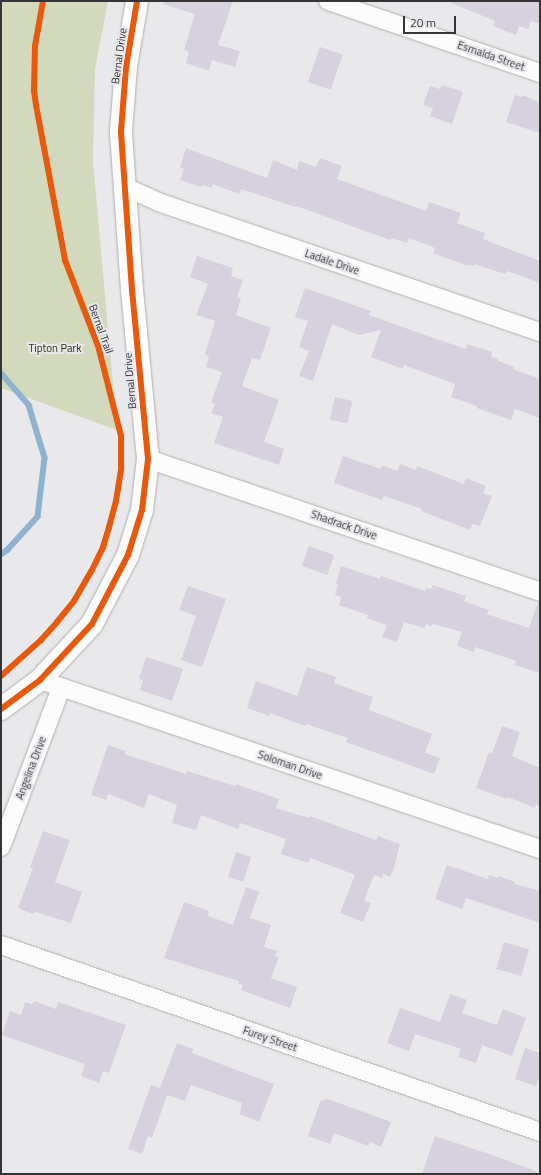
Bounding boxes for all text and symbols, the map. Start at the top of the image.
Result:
scale bar [405,8,458,34]
text: 20 m [410,13,436,32]
street label: Bernal Drive [109,27,129,85]
street label: Esmalda Street [455,38,527,74]
street label: Ladale Drive [303,247,361,277]
street label: Bernal Trail [86,302,116,356]
park label: Tipton Park [28,341,82,355]
street label: Bernal Drive [121,352,139,410]
street label: Shadrack Drive [309,508,379,542]
street label: Angelina Drive [13,735,49,801]
street label: Soloman Drive [256,748,324,782]
street label: Furey Street [241,1024,299,1054]

